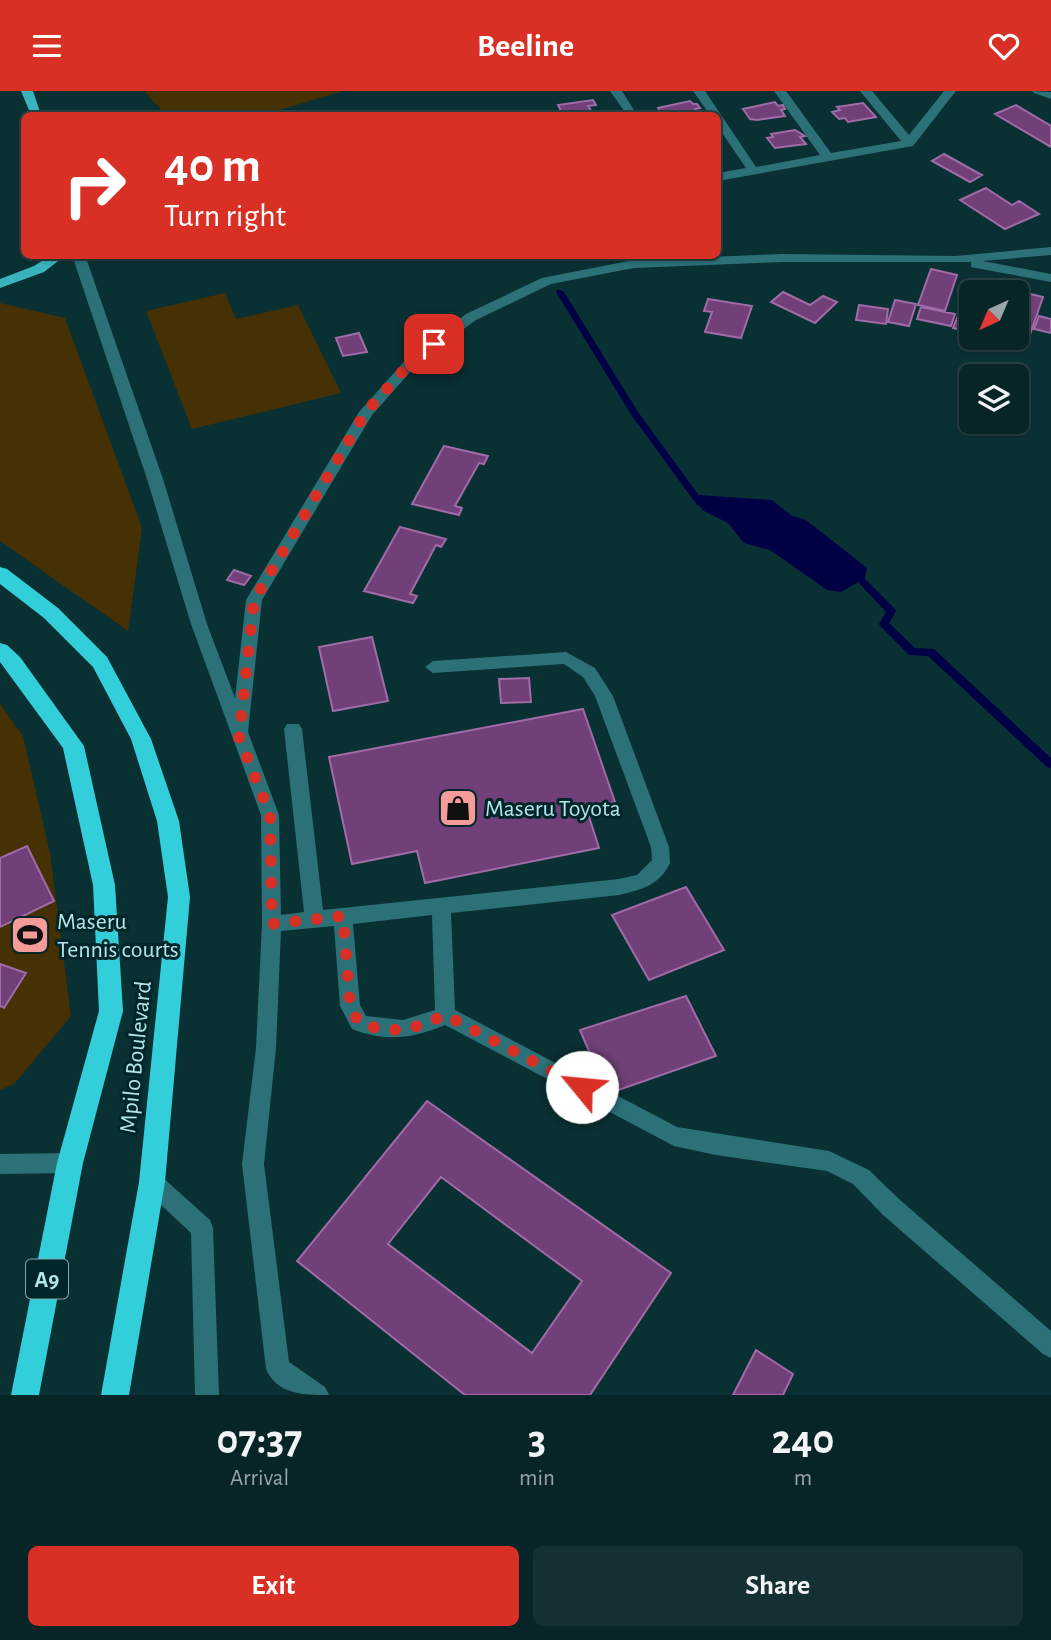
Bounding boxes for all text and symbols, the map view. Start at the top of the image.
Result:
icon: menu [28,27,66,65]
icon: heart [985,27,1023,65]
text: Beeline [477,30,574,62]
icon: right [49,140,140,231]
text: 40 m [164,142,261,191]
text: Turn right [164,200,286,232]
north arrow [959,280,1029,350]
map controls [959,280,1029,434]
pin [404,314,464,374]
icon: arrive [415,325,453,363]
button: layers [959,364,1029,434]
shop icon: Maseru Toyota [437,787,479,829]
place label: Maseru Toyota [485,797,621,821]
place label: Maseru Tennis courts [57,910,179,962]
sports icon: Maseru Tennis courts [9,914,51,956]
street label: Mpilo Boulevard [116,980,156,1134]
position arrow [545,1050,619,1124]
road number: A9 [26,1259,68,1299]
text: 07:37 [217,1419,303,1461]
text: 3 [528,1419,546,1461]
text: 240 [772,1419,834,1461]
text: Arrival [230,1467,289,1490]
text: min [519,1467,555,1490]
text: m [794,1467,812,1490]
button: Exit [28,1546,519,1626]
button: Share [533,1546,1023,1626]

